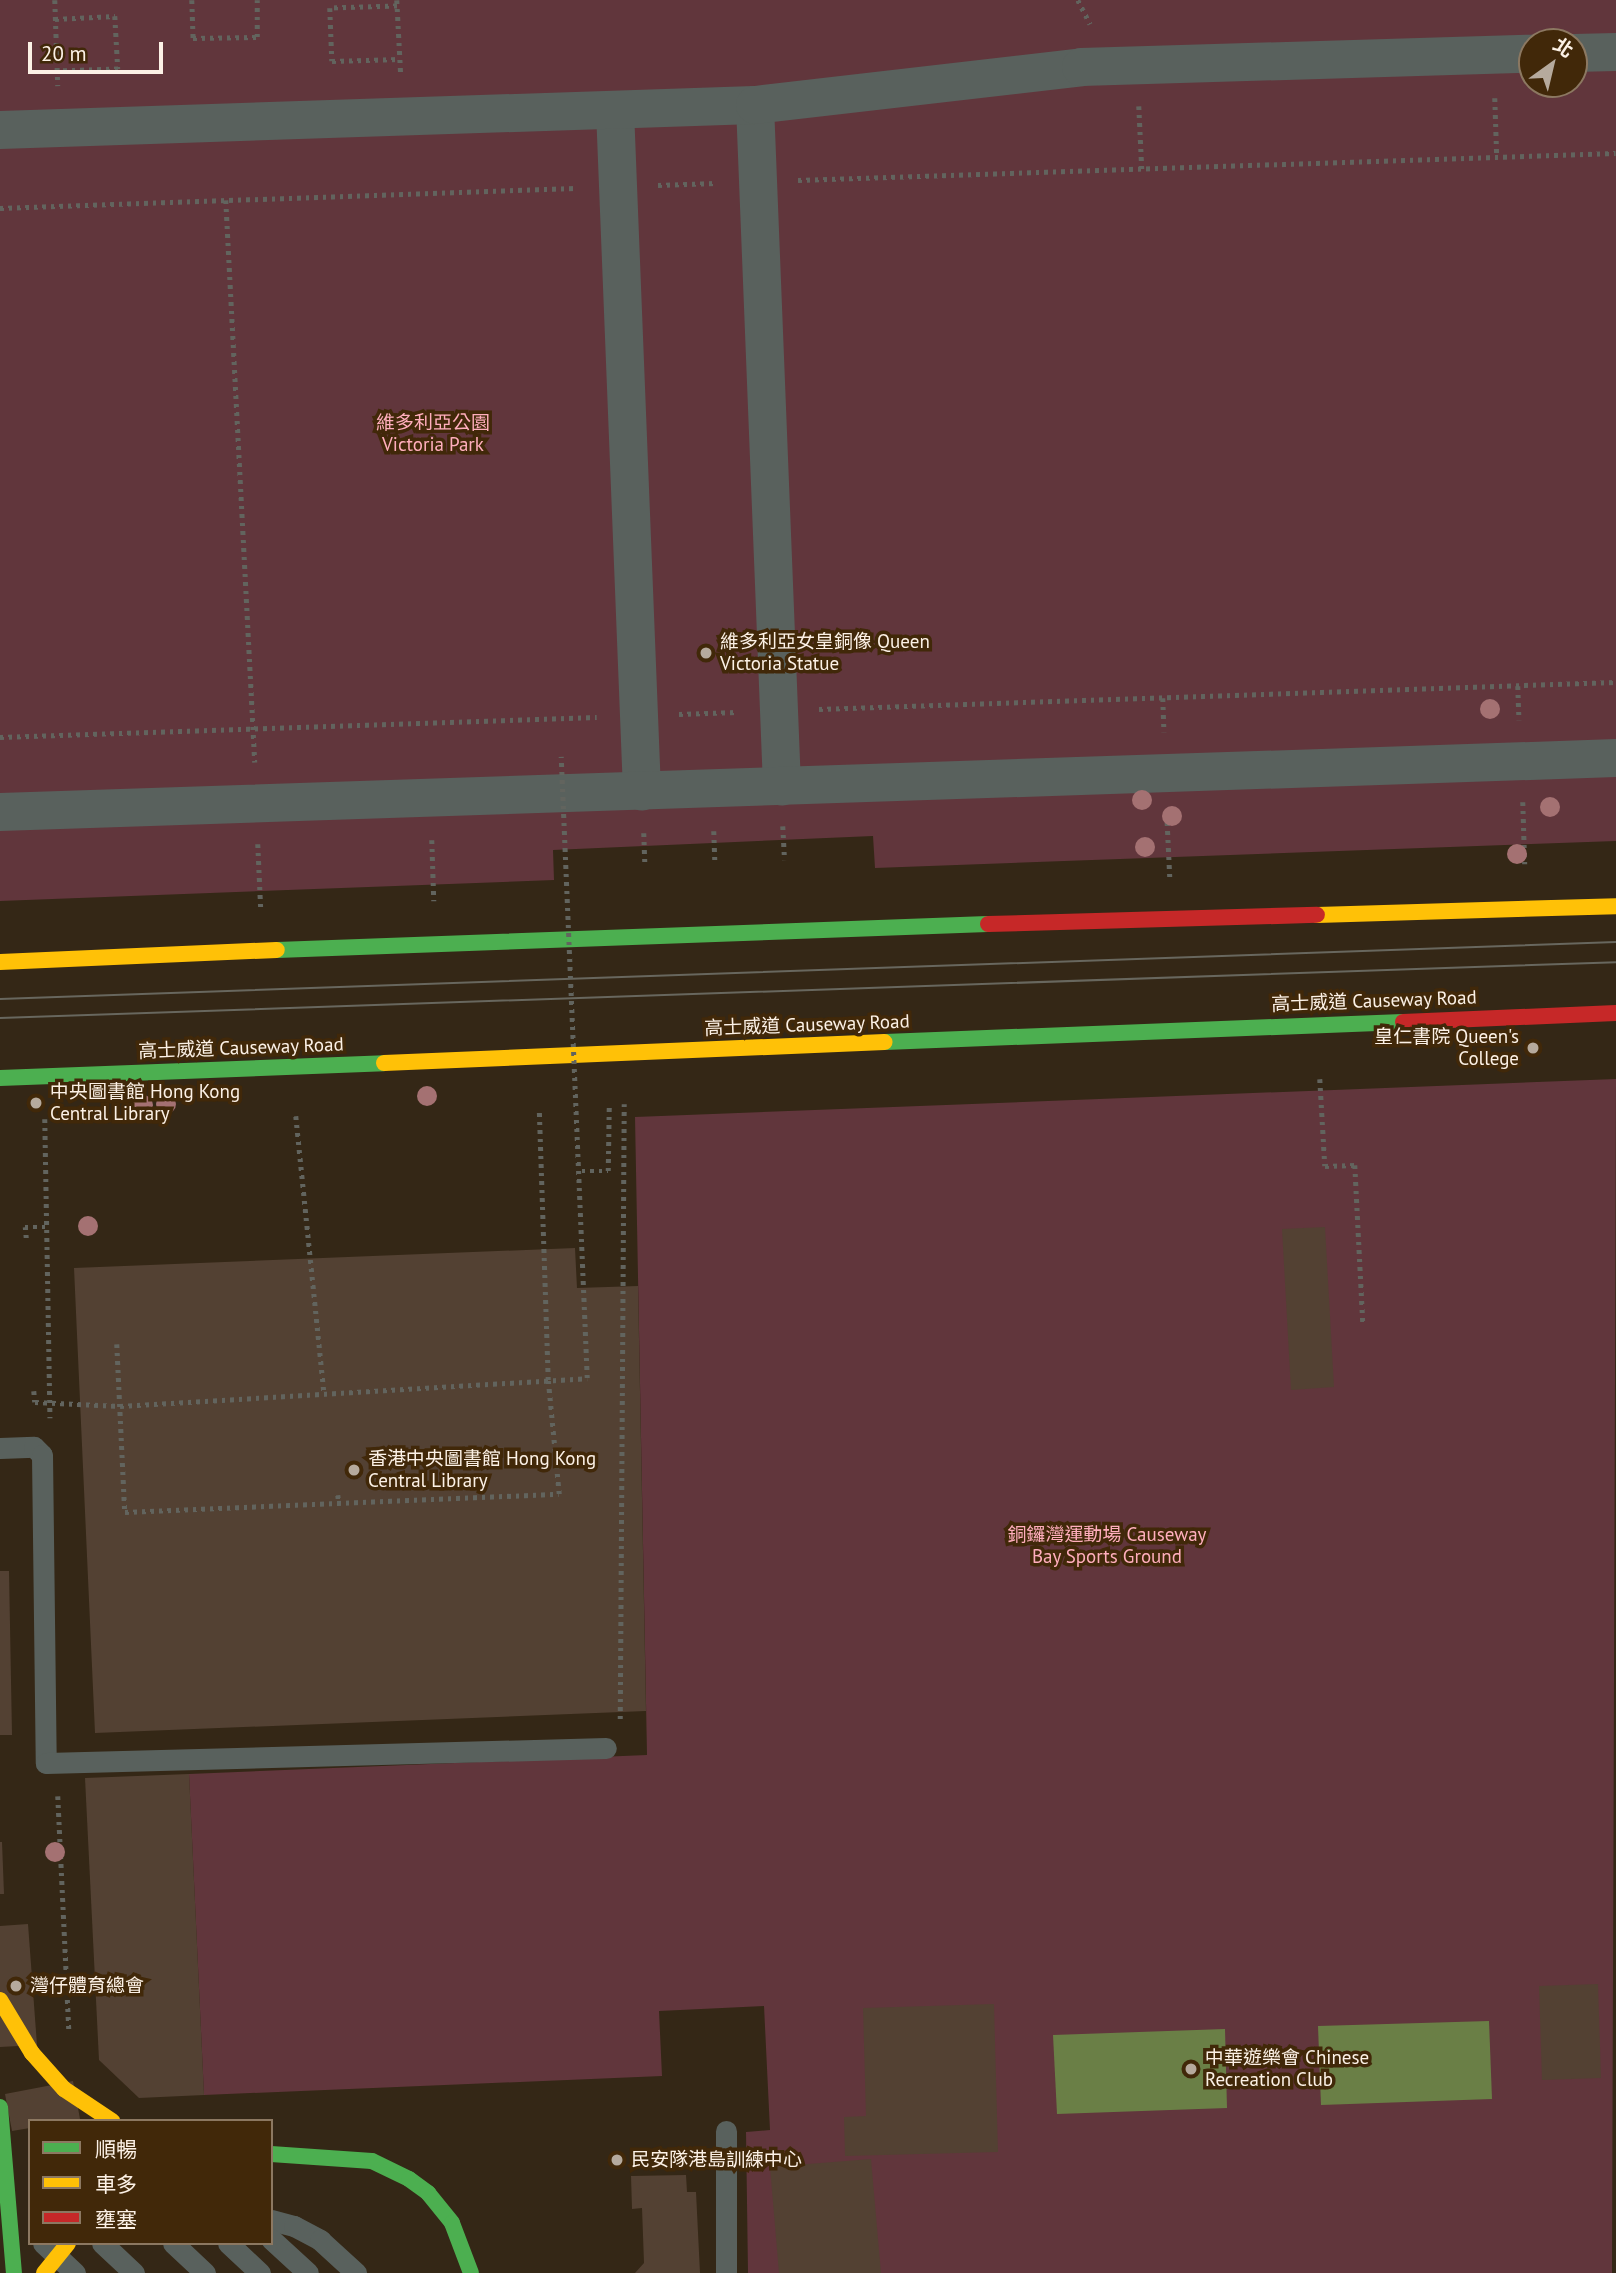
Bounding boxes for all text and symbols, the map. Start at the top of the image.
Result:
scale bar [32,28,166,72]
north arrow [1518,28,1588,98]
text: 北 [1549,32,1578,63]
text: 20 m [41,40,87,67]
park label: 維多利亞公園 Victoria Park [376,412,490,456]
place label: 維多利亞女皇銅像 Queen Victoria Statue [720,631,930,675]
marker: 維多利亞女皇銅像 Queen Victoria Statue [698,645,714,661]
street label: 高士威道 Causeway Road [1271,986,1477,1016]
street label: 高士威道 Causeway Road [704,1010,910,1040]
place label: 皇仁書院 Queen's College [1374,1026,1519,1070]
street label: 高士威道 Causeway Road [138,1033,344,1063]
marker: 皇仁書院 Queen's College [1525,1040,1541,1056]
place label: 中央圖書館 Hong Kong Central Library [50,1081,240,1125]
marker: 中央圖書館 Hong Kong Central Library [28,1095,44,1111]
place label: 香港中央圖書館 Hong Kong Central Library [368,1448,596,1492]
marker: 香港中央圖書館 Hong Kong Central Library [346,1462,362,1478]
park label: 銅鑼灣運動場 Causeway Bay Sports Ground [1008,1524,1206,1568]
place label: 灣仔體育總會 [30,1975,144,1997]
marker: 灣仔體育總會 [8,1978,24,1994]
place label: 中華遊樂會 Chinese Recreation Club [1205,2047,1369,2091]
marker: 中華遊樂會 Chinese Recreation Club [1183,2061,1199,2077]
legend [28,2119,273,2245]
text: 順暢 [95,2136,137,2163]
place label: 民安隊港島訓練中心 [631,2149,802,2171]
marker: 民安隊港島訓練中心 [609,2152,625,2168]
text: 車多 [95,2171,137,2198]
text: 壅塞 [95,2206,137,2233]

